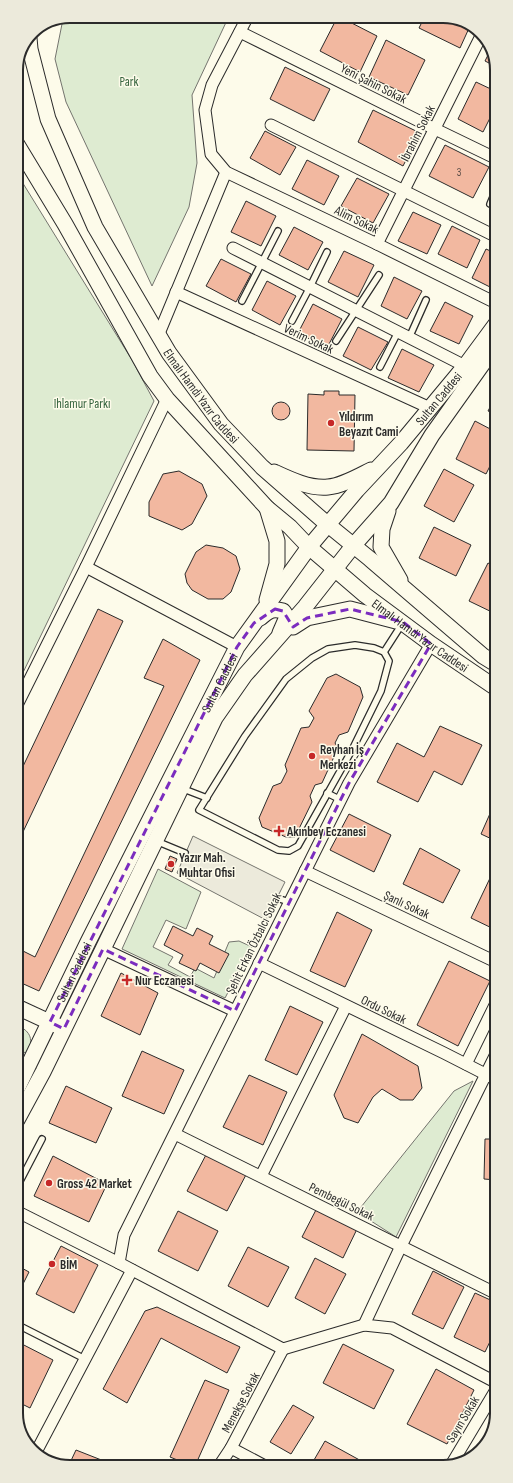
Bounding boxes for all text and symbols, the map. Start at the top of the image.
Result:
street label: Yeni Şahin Sokak [338,60,409,107]
park label: Park [119,74,139,90]
street label: İbrahim Sokak [396,102,439,164]
house number: 3 [457,166,462,179]
street label: Alim Sokak [331,202,381,237]
street label: Verim Sokak [281,320,336,357]
street label: Elmalı Hamdi Yazır Caddesi [159,346,242,447]
street label: Sultan Caddesi [412,369,466,429]
park label: Ihlamur Parkı [54,396,110,412]
place label: Yıldırım Beyazıt Cami [339,409,399,440]
marker: Yıldırım Beyazıt Cami [326,418,336,428]
street label: Elmalı Hamdi Yazır Caddesi [368,596,471,676]
street label: Sultan Caddesi [198,651,242,715]
place label: Reyhan İş Merkezi [320,742,364,773]
marker: Reyhan İş Merkezi [307,751,317,761]
place label: Akınbey Eczanesi [286,824,366,840]
marker: Akınbey Eczanesi [274,826,284,836]
place label: Yazır Mah. Muhtar Ofisi [179,850,235,881]
marker: Yazır Mah. Muhtar Ofisi [166,859,176,869]
street label: Şanlı Sokak [381,887,432,923]
street label: Şehit Erkan Özbalcı Sokak [222,890,285,997]
street label: Sultan Caddesi [53,940,96,1005]
place label: Nur Eczanesi [135,973,194,989]
marker: Nur Eczanesi [122,975,132,985]
street label: Ordu Sokak [358,992,409,1028]
place label: Gross 42 Market [57,1176,132,1192]
marker: Gross 42 Market [44,1178,54,1188]
street label: Pembegül Sokak [306,1179,377,1225]
place label: BİM [60,1257,77,1273]
marker: BİM [47,1259,57,1269]
street label: Menekşe Sokak [218,1369,264,1436]
street label: Sayın Sokak [443,1393,483,1446]

